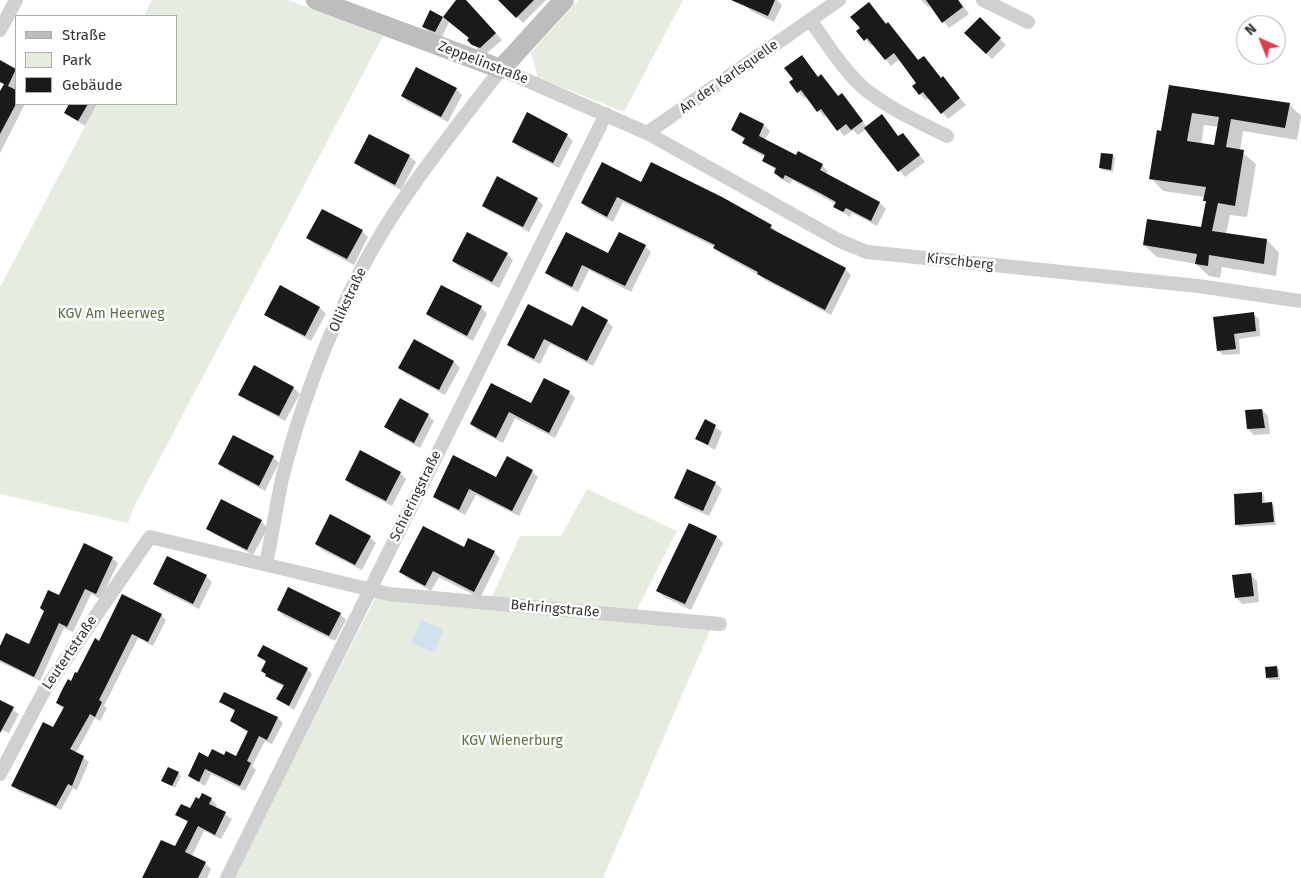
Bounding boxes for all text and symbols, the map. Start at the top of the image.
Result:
legend [15,15,178,105]
north arrow [1236,15,1286,65]
text: N [1242,20,1260,39]
text: Straße [62,26,106,44]
street label: An der Karlsquelle [676,37,782,117]
street label: Zeppelinstraße [436,38,530,88]
text: Park [62,51,92,69]
text: Gebäude [62,76,122,94]
street label: Kirschberg [926,250,994,274]
street label: Ollikstraße [326,265,370,335]
park label: KGV Am Heerweg [57,306,165,322]
street label: Schieringstraße [387,448,445,544]
street label: Behringstraße [510,597,600,621]
street label: Leutertstraße [39,613,101,693]
park label: KGV Wienerburg [461,733,563,749]

